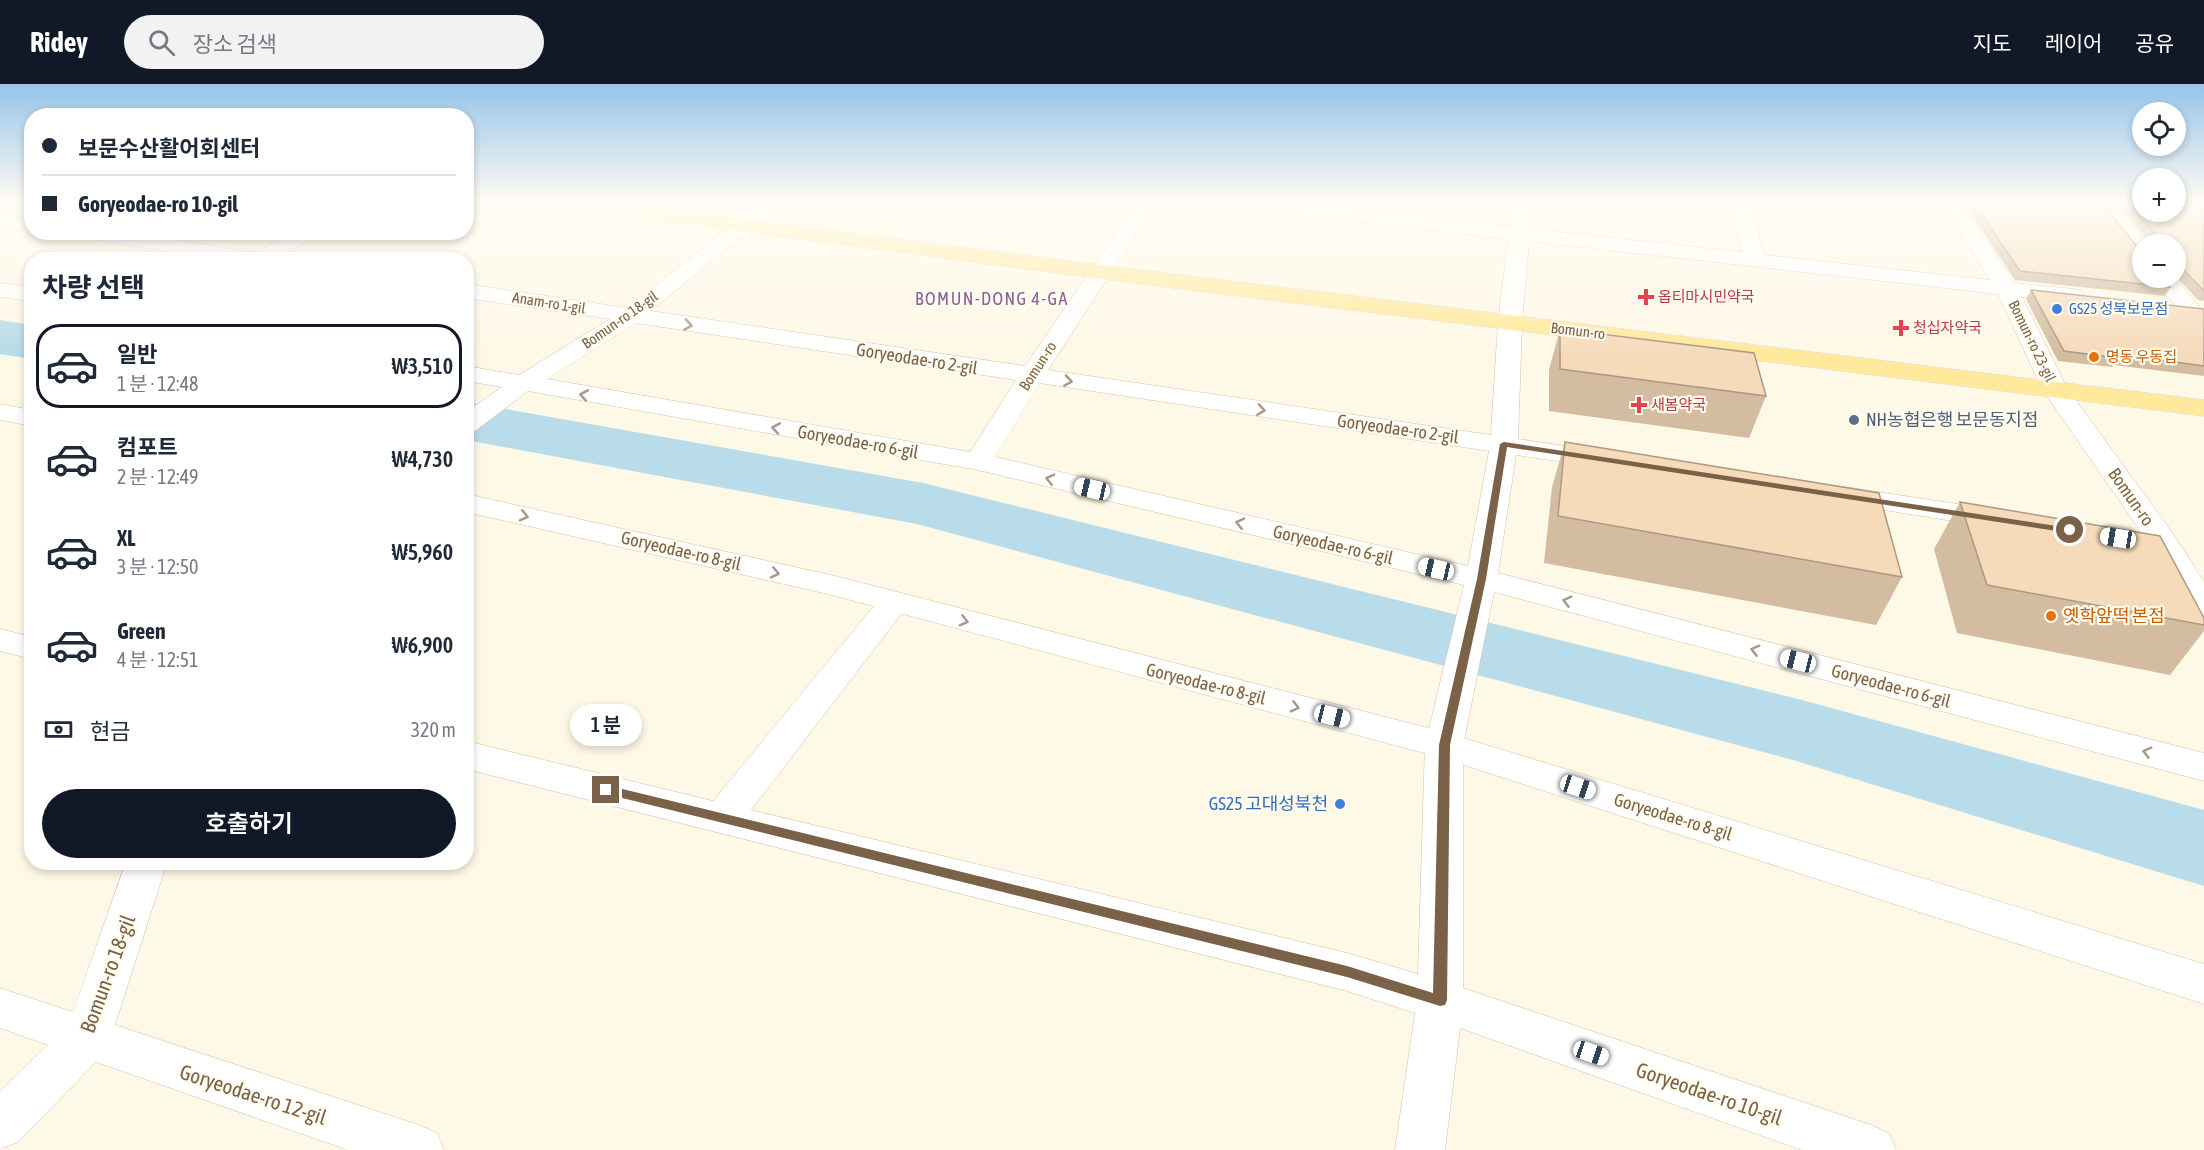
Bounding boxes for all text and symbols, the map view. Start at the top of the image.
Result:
search box [124,15,544,69]
text: Ridey [30,26,88,58]
icon: search [145,26,178,59]
text: 장소 검색 [193,31,277,57]
text: 지도 [1973,31,2011,55]
text: 레이어 [2044,31,2102,55]
text: 공유 [2135,31,2174,55]
map controls [2132,102,2186,288]
button: locate [2132,102,2186,156]
text: 보문수산활어회센터 [78,135,260,161]
button: + [2132,168,2186,222]
text: Goryeodae-ro 10-gil [78,191,238,217]
button: − [2132,234,2186,288]
text: 차량 선택 [42,272,145,303]
street label: Bomun-ro 18-gil [579,287,661,352]
street label: Anam-ro 1-gil [511,288,587,317]
district label: BOMUN-DONG 4-GA [915,288,1069,309]
place label: 옵티마시민약국 [1658,288,1755,305]
marker: 옵티마시민약국 [1639,290,1653,304]
street label: Bomun-ro 23-gil [2005,297,2059,384]
place label: GS25 성북보문점 [2069,300,2168,317]
marker: GS25 성북보문점 [2050,302,2064,316]
one-way arrow [684,318,693,330]
street label: Bomun-ro [1550,319,1606,342]
place label: 청십자약국 [1913,319,1982,336]
marker: 청십자약국 [1894,321,1908,335]
street label: Bomun-ro [1016,338,1060,393]
icon: car [45,339,99,393]
street label: Goryeodae-ro 2-gil [855,339,979,378]
text: 일반 [117,341,157,367]
place label: 명동 우동집 [2106,348,2177,365]
marker: 명동 우동집 [2087,350,2101,364]
text: ₩3,510 [392,353,453,379]
text: 1 분 · 12:48 [117,372,198,395]
one-way arrow [1064,375,1073,387]
one-way arrow [580,389,589,401]
place label: 새봄약국 [1651,396,1706,413]
marker: 새봄약국 [1632,398,1646,412]
one-way arrow [1256,403,1266,415]
place label: NH농협은행 보문동지점 [1866,409,2039,430]
street label: Goryeodae-ro 2-gil [1336,410,1460,447]
marker: NH농협은행 보문동지점 [1847,413,1861,427]
street label: Goryeodae-ro 6-gil [796,421,920,463]
one-way arrow [772,422,781,434]
icon: car [45,432,99,486]
text: 컴포트 [117,434,178,460]
text: ₩4,730 [392,446,453,472]
street label: Bomun-ro [2104,464,2159,530]
text: 2 분 · 12:49 [117,465,198,488]
one-way arrow [1046,474,1056,487]
car [1072,476,1112,502]
one-way arrow [518,509,528,522]
route start [2056,516,2083,543]
one-way arrow [1236,518,1246,531]
street label: Goryeodae-ro 6-gil [1271,521,1395,569]
icon: car [45,525,99,579]
text: XL [117,525,135,551]
car [2099,526,2137,550]
street label: Goryeodae-ro 8-gil [619,527,743,575]
text: ₩5,960 [392,539,453,565]
text: 3 분 · 12:50 [117,555,198,578]
car [1416,556,1456,582]
one-way arrow [770,565,780,578]
one-way arrow [1562,596,1572,609]
place label: 옛학앞떡 본점 [2063,605,2165,626]
marker: 옛학앞떡 본점 [2044,609,2058,623]
one-way arrow [959,614,969,627]
icon: car [45,618,99,672]
text: Green [117,618,166,644]
text: ₩6,900 [392,632,453,658]
one-way arrow [1750,645,1760,658]
text: 4 분 · 12:51 [117,648,198,671]
car [1778,648,1818,674]
street label: Goryeodae-ro 8-gil [1144,659,1268,709]
street label: Goryeodae-ro 6-gil [1829,660,1953,712]
one-way arrow [1290,699,1300,712]
callout: 1 분 [570,703,642,745]
car [1312,703,1352,729]
icon: cash [42,713,75,746]
text: 1 분 [591,713,621,736]
text: 현금 [90,718,130,744]
text: 320 m [411,718,456,741]
one-way arrow [2143,747,2153,759]
car [1558,773,1598,801]
route end [592,776,619,803]
button: 호출하기 [42,789,456,858]
street label: Goryeodae-ro 8-gil [1611,789,1735,845]
place label: GS25 고대성북천 [1209,793,1328,814]
marker: GS25 고대성북천 [1333,797,1347,811]
street label: Bomun-ro 18-gil [75,911,140,1036]
car [1571,1039,1611,1067]
street label: Goryeodae-ro 10-gil [1633,1057,1786,1129]
street label: Goryeodae-ro 12-gil [177,1059,330,1129]

